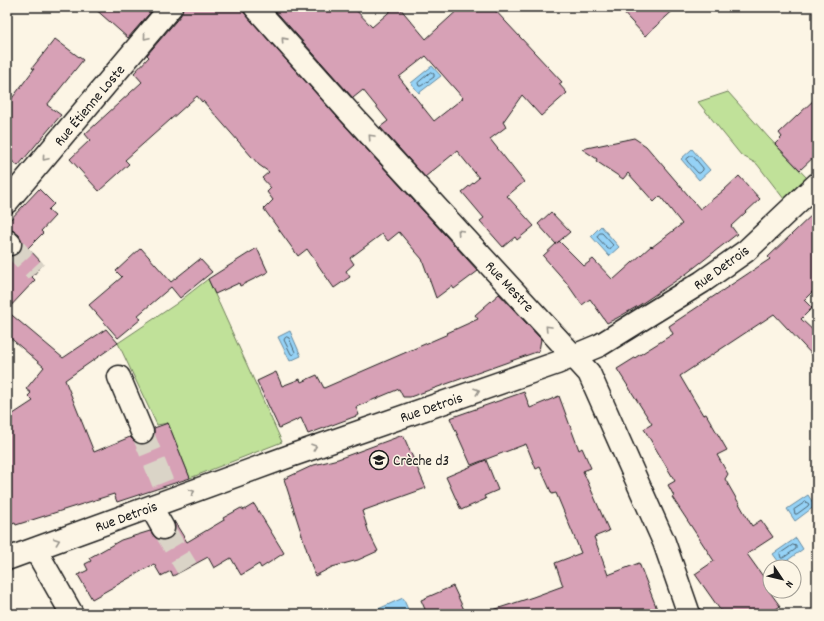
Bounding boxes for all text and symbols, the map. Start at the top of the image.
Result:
one-way arrow [144,32,151,39]
one-way arrow [282,37,289,45]
street label: Rue Étienne Loste [50,60,132,152]
one-way arrow [369,134,376,142]
one-way arrow [42,153,49,160]
one-way arrow [457,229,464,237]
street label: Rue Detrois [689,241,755,297]
street label: Rue Mestre [479,257,538,318]
one-way arrow [545,325,553,333]
one-way arrow [473,387,480,396]
street label: Rue Detrois [397,388,466,430]
one-way arrow [311,444,318,452]
school or university icon: Crèche d3 [368,449,390,471]
place label: Crèche d3 [393,451,449,473]
one-way arrow [189,488,196,496]
street label: Rue Detrois [92,496,161,539]
one-way arrow [53,538,60,546]
north arrow [762,559,802,599]
text: N [780,577,797,591]

